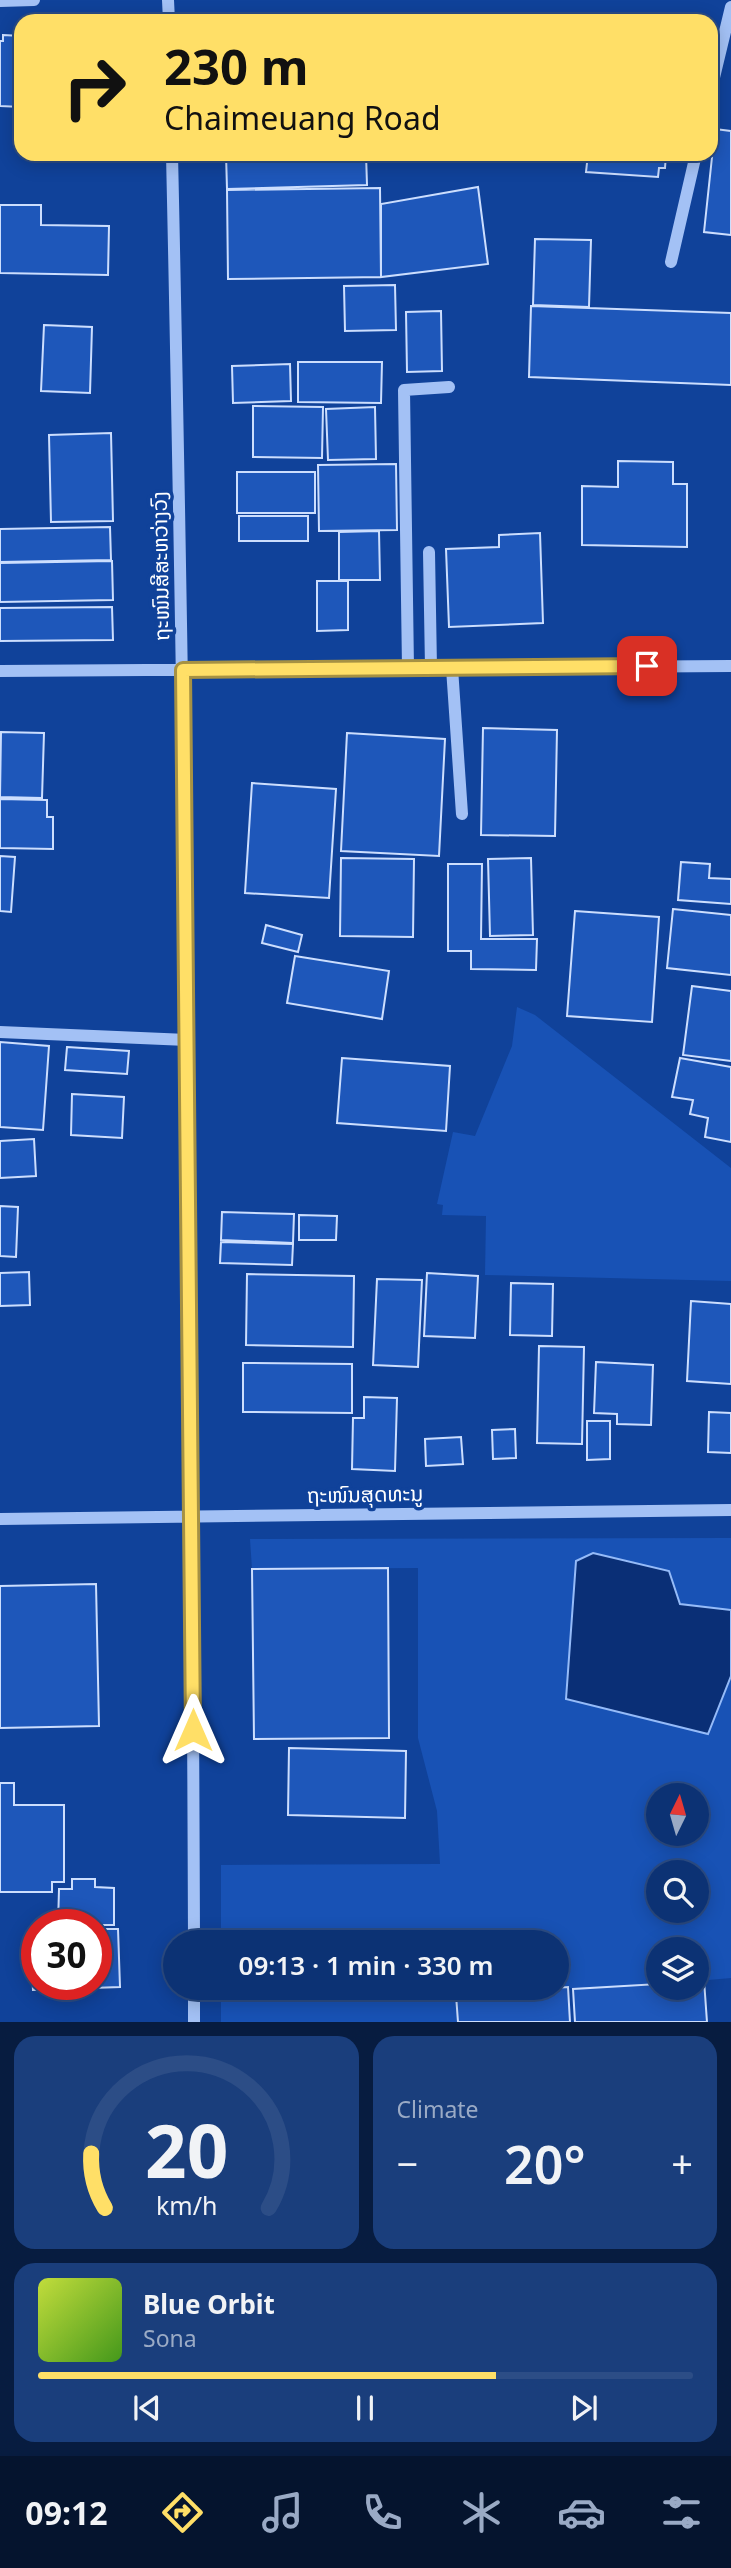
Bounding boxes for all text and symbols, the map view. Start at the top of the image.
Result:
text: 230 m [164,33,309,99]
icon: right [49,42,140,133]
text: Chaimeuang Road [164,96,441,139]
street label: ຖະໜົນສີສະຫວ່າງວົງ [145,491,175,641]
pin [617,636,677,696]
icon: arrive [628,647,666,685]
street label: ຖະໜົນສຸດທະນູ [306,1479,424,1510]
position arrow [156,1693,230,1767]
north arrow [646,1783,709,1846]
map controls [646,1783,709,2000]
button: search [646,1860,709,1923]
speed limit sign: 30 [21,1909,112,2000]
button: layers [646,1937,709,2000]
text: 09:13 · 1 min · 330 m [239,1947,493,1983]
text: Climate [397,2093,479,2125]
text: 20 [145,2101,228,2200]
text: 20° [504,2128,586,2199]
text: − [397,2137,418,2189]
text: + [671,2137,693,2189]
text: km/h [155,2188,217,2222]
text: Blue Orbit [143,2286,275,2322]
text: Sona [143,2322,197,2354]
icon: previous [128,2389,166,2427]
icon: pause [346,2389,384,2427]
icon: next [565,2389,603,2427]
icon: directions [158,2488,207,2537]
icon: music [258,2488,307,2537]
icon: phone [358,2488,407,2537]
icon: climate [457,2488,506,2537]
icon: car [557,2488,606,2537]
icon: filters [657,2488,706,2537]
text: 09:12 [25,2491,108,2534]

